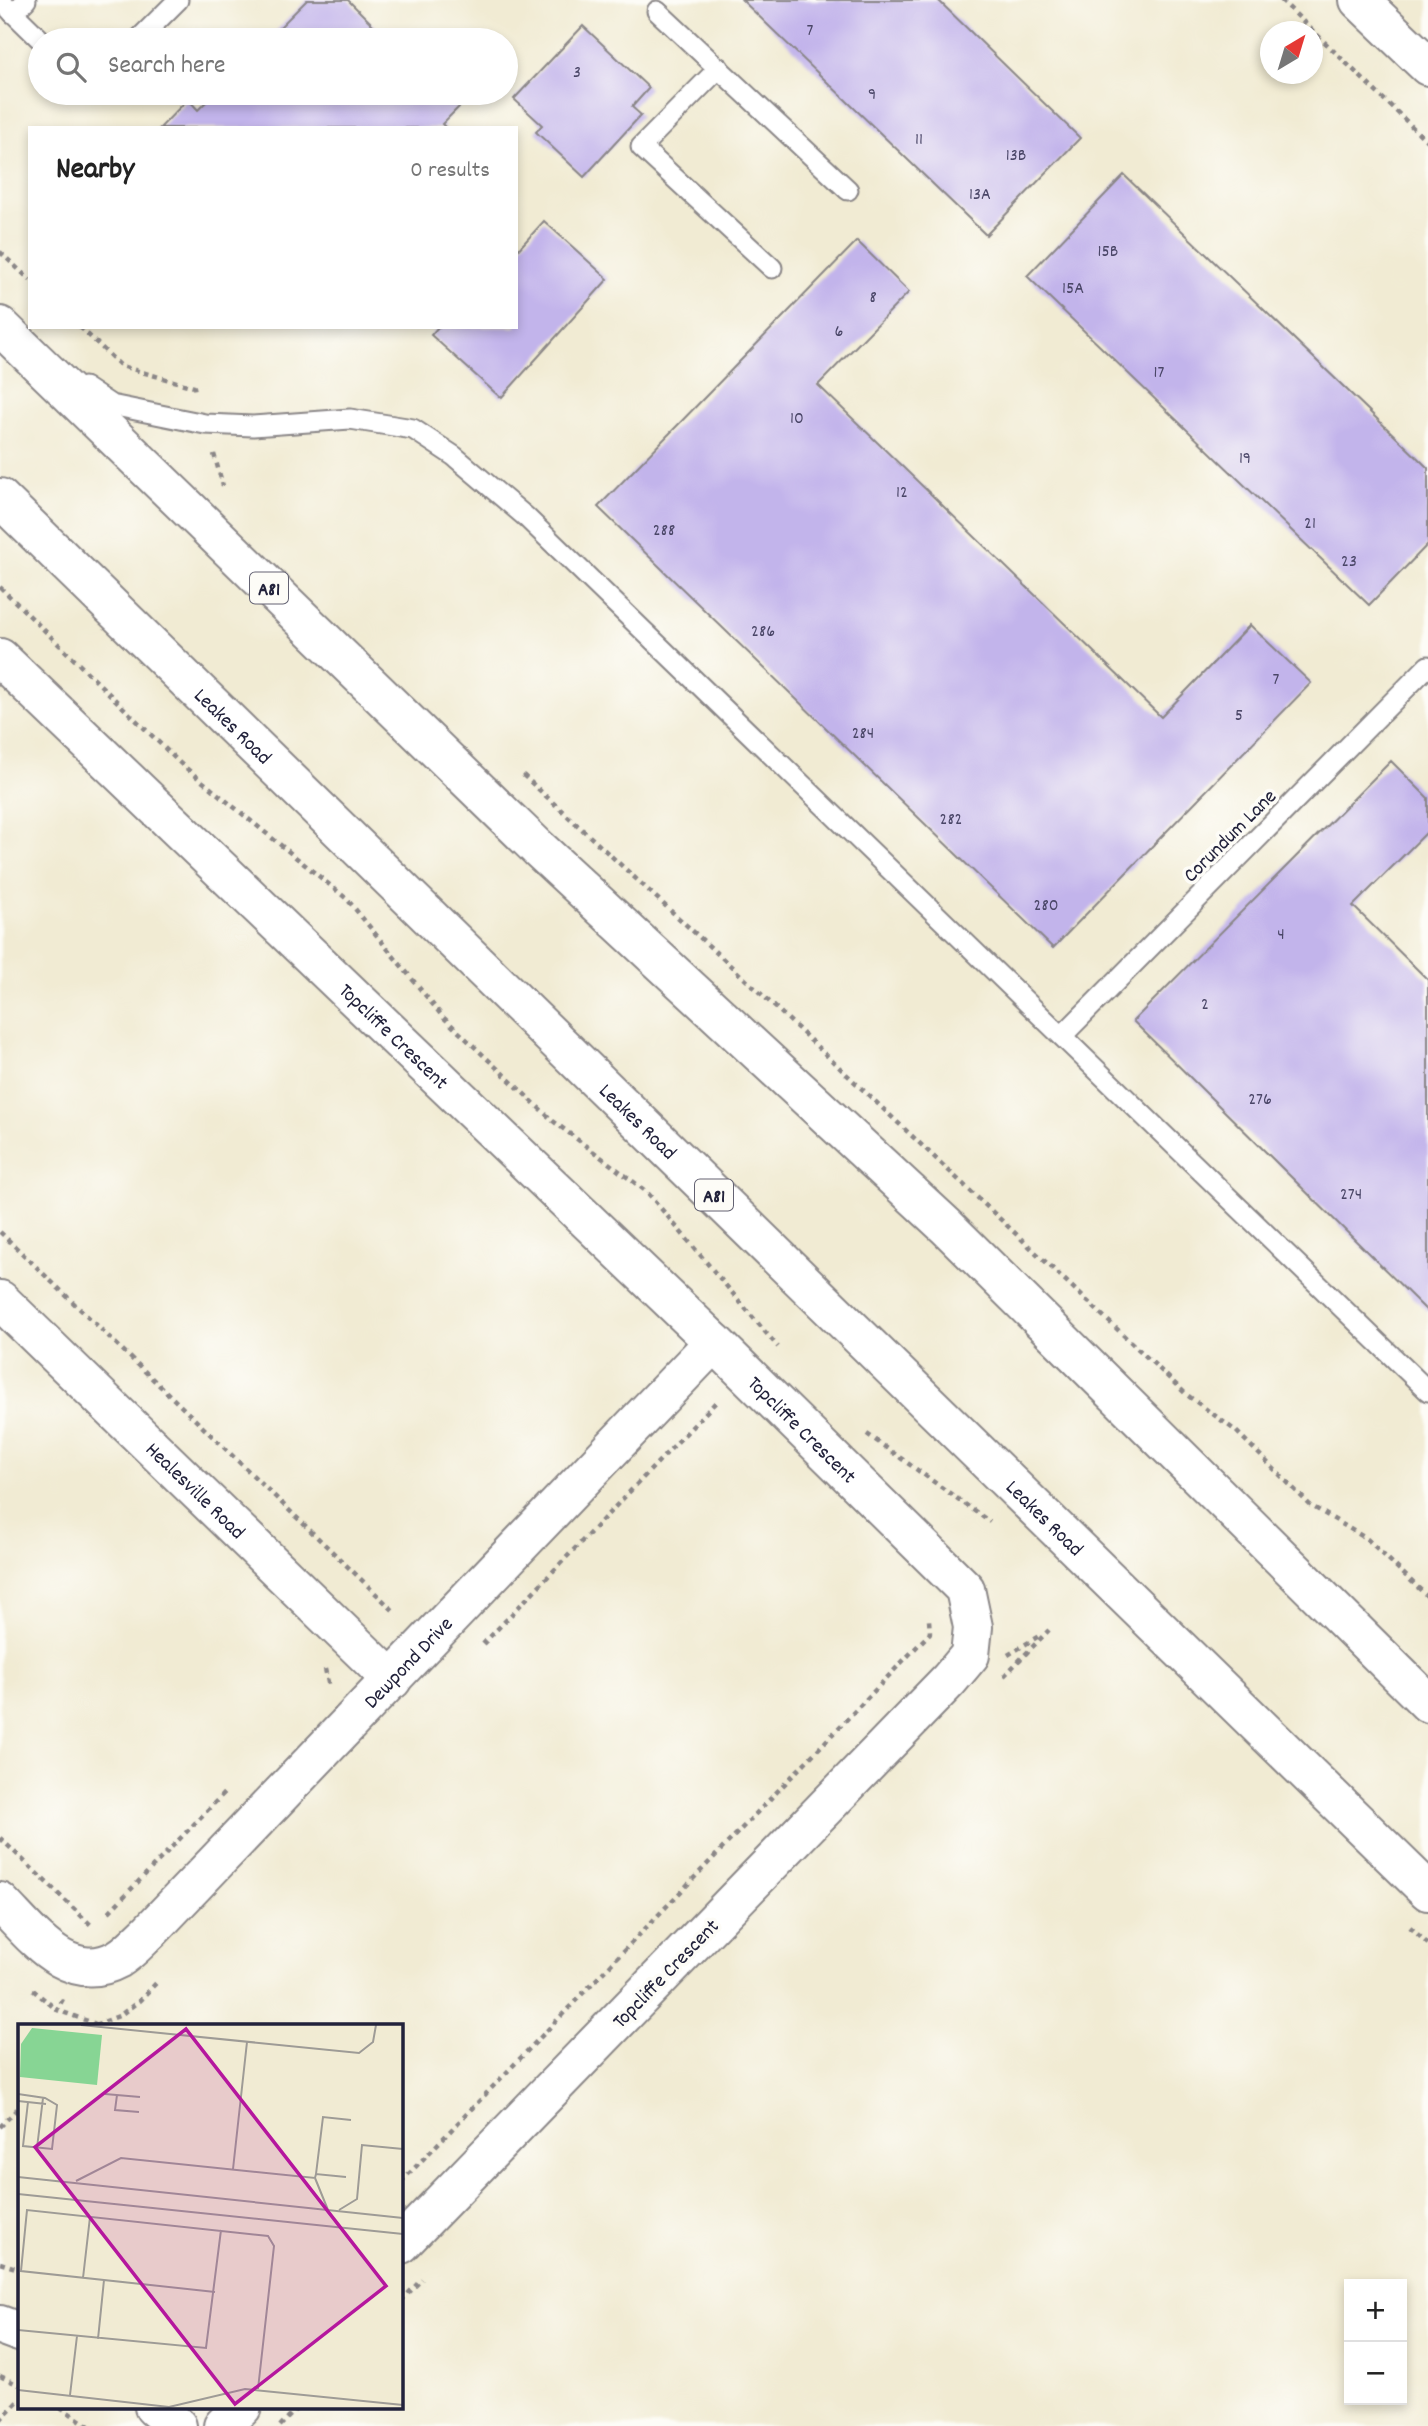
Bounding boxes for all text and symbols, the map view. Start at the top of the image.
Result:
house number: 7 [807,19,814,44]
north arrow [1260,21,1323,84]
search box [28,28,518,105]
icon: search [52,48,90,86]
text: Search here [108,48,226,85]
house number: 3 [573,61,581,86]
house number: 9 [868,83,876,108]
house number: 11 [915,128,923,153]
house number: 13B [1006,144,1026,169]
text: Nearby [56,150,134,193]
text: 0 results [410,155,490,188]
house number: 13A [969,183,991,208]
house number: 15B [1098,240,1118,265]
house number: 15A [1062,277,1084,302]
house number: 8 [869,286,877,311]
house number: 6 [835,320,843,345]
house number: 17 [1154,361,1165,386]
house number: 10 [790,407,804,432]
house number: 19 [1239,447,1251,472]
house number: 12 [896,481,908,506]
house number: 21 [1304,512,1316,537]
house number: 288 [653,519,675,544]
house number: 23 [1341,550,1357,575]
road number: A81 [250,572,288,604]
house number: 286 [751,620,775,645]
house number: 7 [1273,668,1280,693]
street label: Leakes Road [186,683,277,773]
house number: 5 [1235,704,1243,729]
house number: 284 [852,722,874,747]
street label: Corundum Lane [1177,783,1285,891]
house number: 282 [940,808,962,833]
house number: 280 [1034,894,1058,919]
house number: 4 [1277,923,1285,948]
street label: Topcliffe Crescent [330,978,454,1098]
house number: 2 [1201,993,1209,1018]
street label: Leakes Road [591,1078,682,1168]
house number: 276 [1248,1088,1272,1113]
road number: A81 [695,1180,733,1210]
house number: 274 [1340,1183,1362,1208]
street label: Topcliffe Crescent [739,1371,862,1492]
street label: Healesville Road [137,1437,251,1548]
street label: Leakes Road [997,1474,1089,1565]
street label: Dewpond Drive [358,1611,461,1717]
street label: Topcliffe Crescent [607,1913,728,2037]
inset map [18,2024,402,2408]
map controls [1344,2279,1407,2405]
button: + [1344,2279,1407,2342]
button: − [1344,2342,1407,2405]

